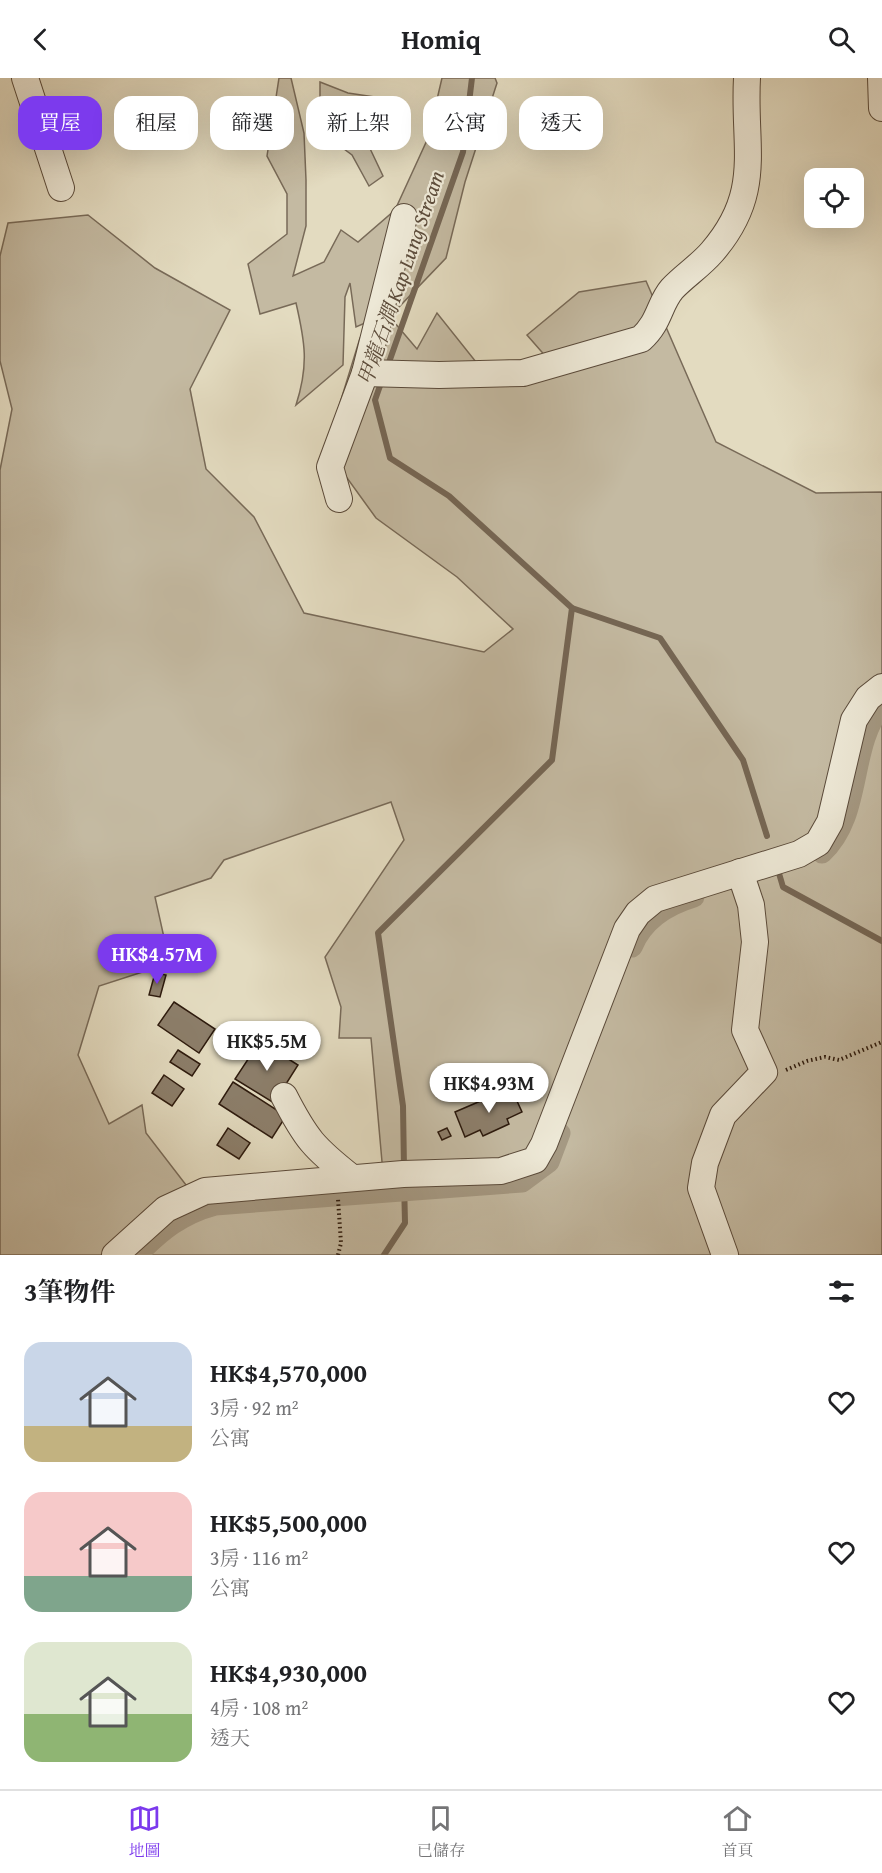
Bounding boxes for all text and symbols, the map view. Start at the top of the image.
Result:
text: Homiq [401,19,481,59]
icon: back [24,23,57,56]
icon: search [825,23,858,56]
chip: 買屋 [18,96,102,150]
chip: 租屋 [114,96,198,150]
chip: 篩選 [210,96,294,150]
chip: 新上架 [306,96,411,150]
chip: 公寓 [423,96,507,150]
chip: 透天 [519,96,603,150]
water label: 甲龍石澗 Kap Lung Stream [349,166,452,390]
map controls [804,168,864,228]
button: locate [804,168,864,228]
pin: HK$4.57M [95,934,219,985]
text: HK$4.57M [112,939,202,968]
pin: HK$5.5M [212,1021,322,1072]
text: HK$5.5M [227,1026,307,1055]
pin: HK$4.93M [427,1063,551,1114]
text: HK$4.93M [444,1068,534,1097]
text: 3筆物件 [24,1272,115,1311]
icon: filters [825,1275,858,1308]
text: HK$4,570,000 [210,1353,367,1392]
icon: home [72,1366,144,1438]
icon: heart [825,1386,858,1419]
text: 3房 · 92 m² [210,1393,299,1422]
text: 公寓 [210,1423,250,1452]
text: HK$5,500,000 [210,1503,367,1542]
icon: home [72,1516,144,1588]
icon: heart [825,1536,858,1569]
text: 3房 · 116 m² [210,1543,308,1572]
text: 公寓 [210,1573,250,1602]
text: HK$4,930,000 [210,1653,367,1692]
icon: home [72,1666,144,1738]
icon: heart [825,1686,858,1719]
text: 4房 · 108 m² [210,1693,308,1722]
text: 透天 [210,1723,250,1752]
tab: 地圖 [128,1802,161,1862]
tab: 已儲存 [417,1802,465,1862]
tab: 首頁 [721,1802,754,1862]

